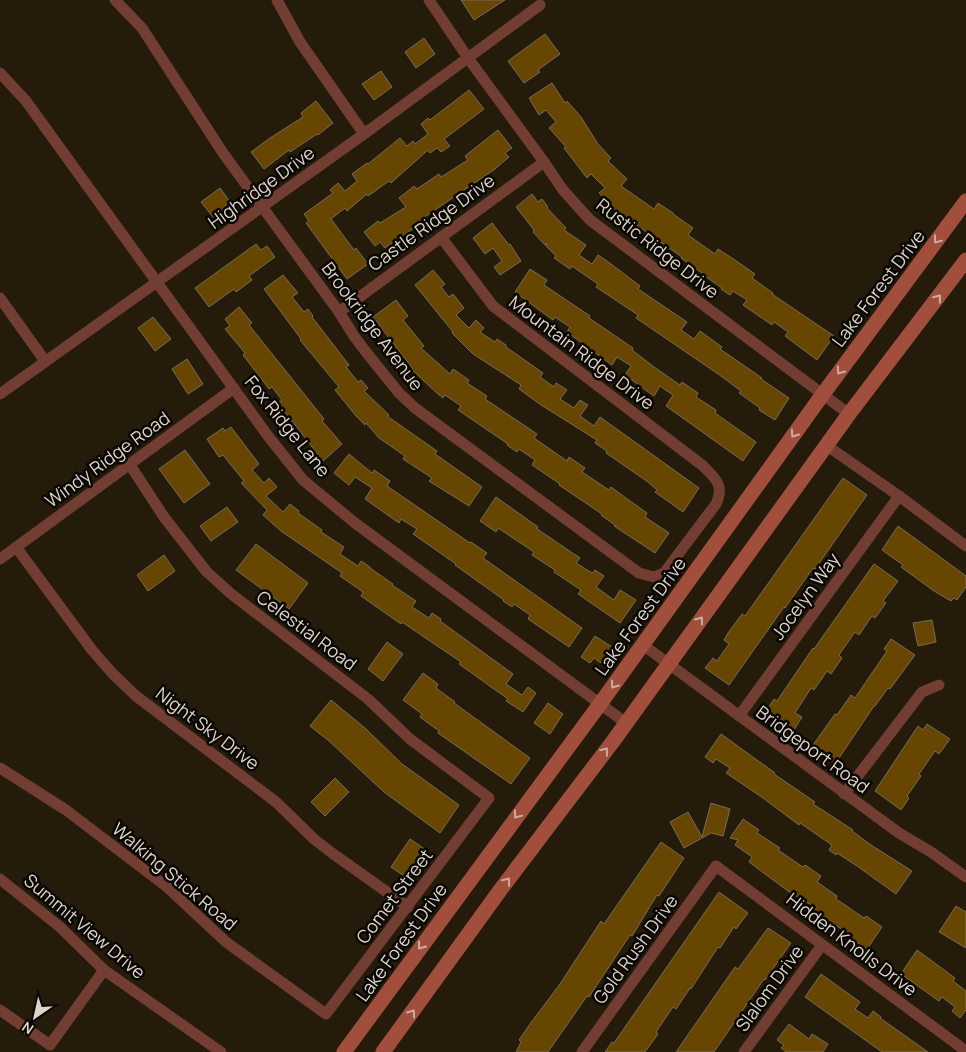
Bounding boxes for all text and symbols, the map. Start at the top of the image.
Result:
street label: Highridge Drive [203,140,319,234]
street label: Castle Ridge Drive [363,168,499,276]
street label: Rustic Ridge Drive [592,193,724,303]
street label: Lake Forest Drive [826,225,930,351]
one-way arrow [934,234,943,244]
street label: Brookridge Avenue [317,257,429,395]
street label: Mountain Ridge Drive [505,289,659,415]
one-way arrow [932,295,940,304]
one-way arrow [837,365,846,375]
street label: Fox Ridge Lane [240,370,336,482]
street label: Windy Ridge Road [40,406,174,512]
one-way arrow [791,428,800,438]
street label: Jocelyn Way [765,547,845,644]
street label: Lake Forest Drive [589,552,691,680]
street label: Celestial Road [252,584,362,676]
one-way arrow [695,617,703,626]
one-way arrow [611,679,620,689]
street label: Night Sky Drive [151,681,265,775]
street label: Bridgeport Road [752,700,874,798]
one-way arrow [599,747,608,757]
one-way arrow [515,809,523,818]
street label: Walking Stick Road [108,817,242,935]
street label: Comet Street [350,844,438,948]
street label: Summit View Drive [19,868,151,984]
one-way arrow [501,877,510,887]
street label: Lake Forest Drive [350,878,452,1006]
street label: Hidden Knolls Drive [782,887,922,1001]
street label: Gold Rush Drive [587,889,683,1009]
one-way arrow [418,940,427,950]
street label: Slalom Drive [730,940,808,1036]
north arrow [10,992,60,1042]
one-way arrow [405,1009,415,1018]
text: N [18,1018,37,1039]

